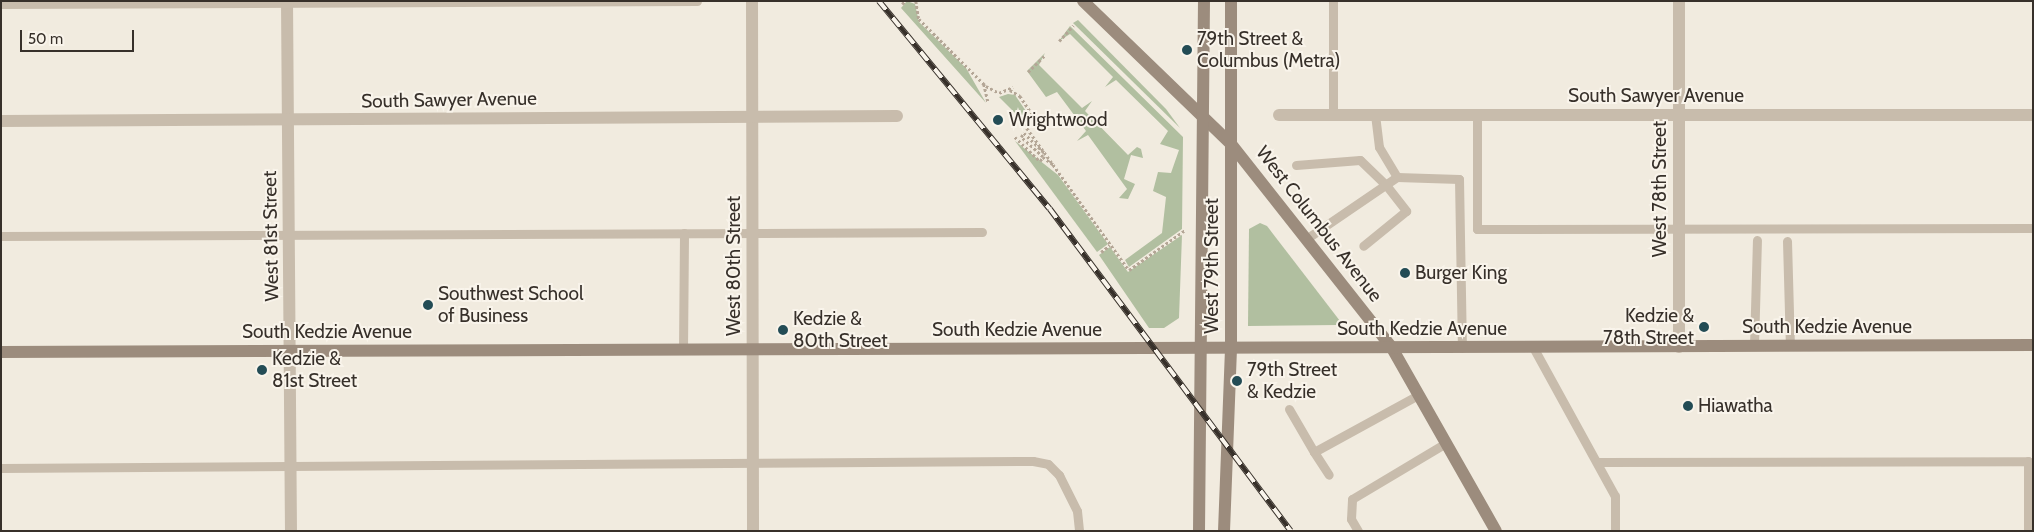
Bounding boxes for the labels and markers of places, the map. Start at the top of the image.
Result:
place label: 79th Street & Columbus (Metra) [1197,28,1340,72]
marker: 79th Street & Columbus (Metra) [1181,44,1193,56]
place label: Wrightwood [1009,109,1108,131]
marker: Wrightwood [991,113,1005,127]
place label: Burger King [1415,262,1507,284]
marker: Burger King [1399,267,1411,279]
place label: Southwest School of Business [438,283,583,327]
marker: Southwest School of Business [422,299,434,311]
place label: Kedzie & 78th Street [1603,305,1694,349]
place label: Kedzie & 80th Street [793,308,888,352]
marker: Kedzie & 78th Street [1698,321,1710,333]
marker: Kedzie & 80th Street [777,324,789,336]
place label: Kedzie & 81st Street [272,348,357,392]
place label: 79th Street & Kedzie [1247,359,1337,403]
marker: Kedzie & 81st Street [256,364,268,376]
marker: 79th Street & Kedzie [1231,375,1243,387]
place label: Hiawatha [1698,395,1773,417]
marker: Hiawatha [1682,400,1694,412]

